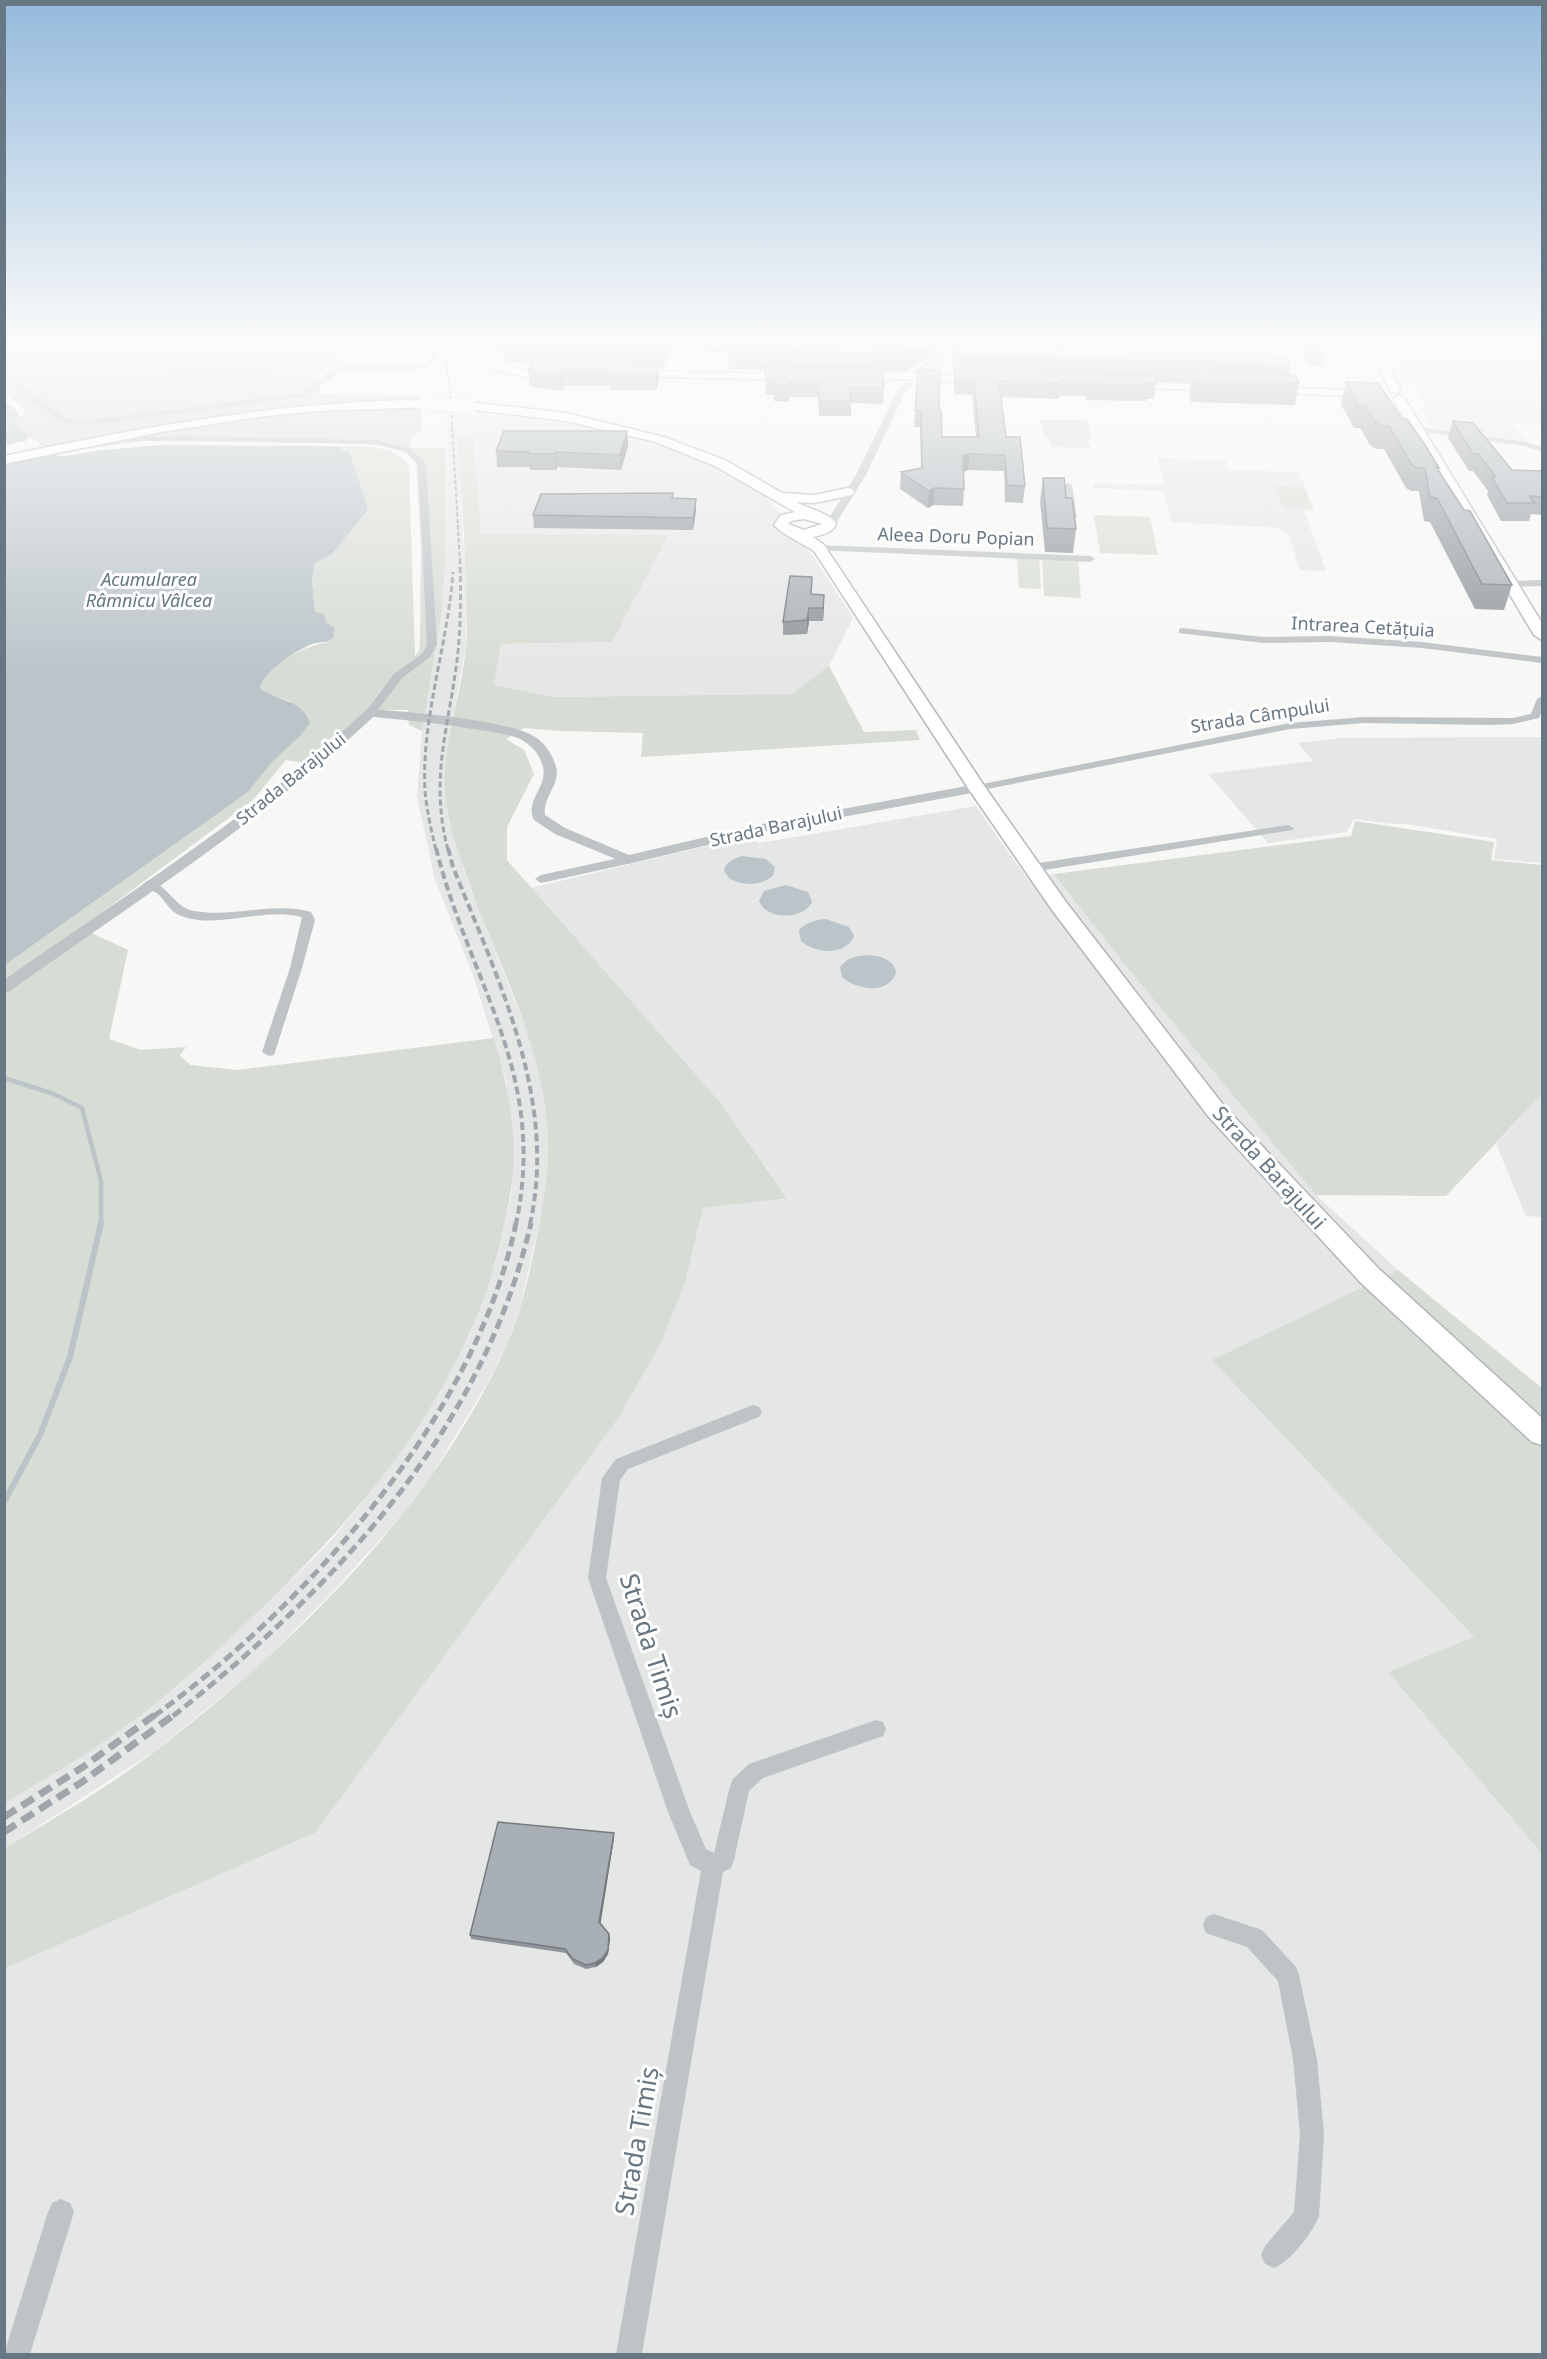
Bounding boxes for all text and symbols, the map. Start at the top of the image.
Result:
street label: Aleea Doru Popian [877,521,1035,551]
water label: Acumularea Râmnicu Vâlcea [86,567,212,612]
street label: Intrarea Cetățuia [1291,610,1435,642]
street label: Strada Câmpului [1189,692,1331,738]
street label: Strada Barajului [231,727,350,830]
street label: Strada Barajului [707,800,844,852]
street label: Strada Barajului [1207,1100,1333,1235]
street label: Strada Timiș [612,1569,692,1723]
street label: Strada Timiș [605,2064,667,2218]

